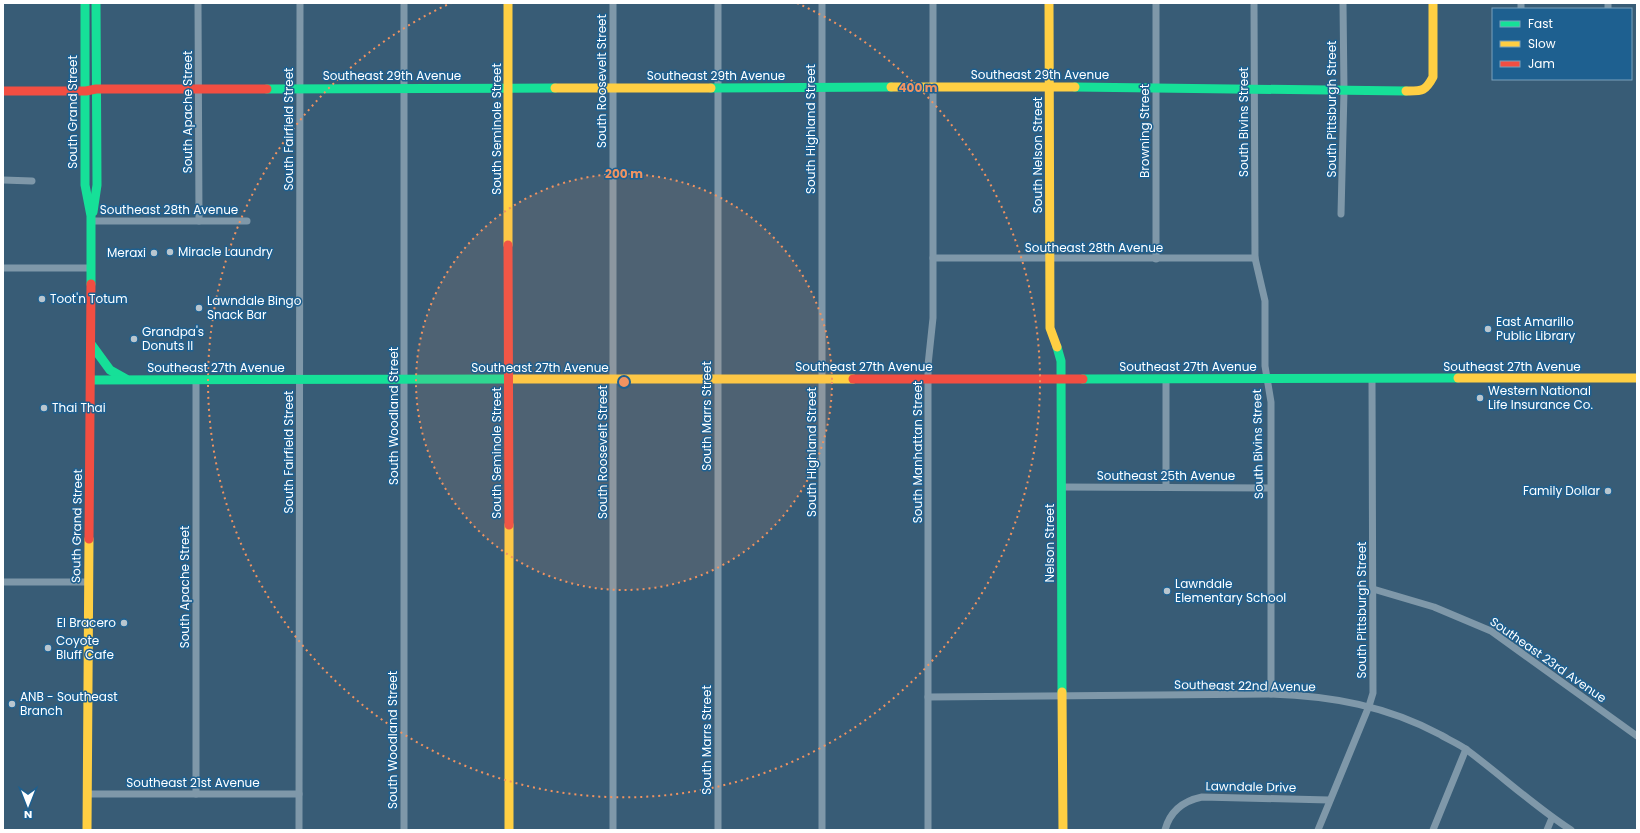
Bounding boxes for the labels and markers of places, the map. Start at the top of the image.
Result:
place label: Miracle Laundry [178,243,273,260]
place label: Meraxi [107,244,146,261]
marker: Miracle Laundry [165,247,175,257]
marker: Meraxi [149,248,159,258]
place label: Toot'n Totum [50,290,128,307]
place label: Lawndale Bingo Snack Bar [207,292,302,323]
marker: Toot'n Totum [37,294,47,304]
marker: Lawndale Bingo Snack Bar [194,303,204,313]
place label: East Amarillo Public Library [1496,313,1575,344]
place label: Grandpa's Donuts II [142,323,204,354]
marker: East Amarillo Public Library [1483,324,1493,334]
marker: Grandpa's Donuts II [129,334,139,344]
centre of rings [617,375,631,389]
place label: Western National Life Insurance Co. [1488,382,1593,413]
marker: Western National Life Insurance Co. [1475,393,1485,403]
place label: Thai Thai [52,399,106,416]
marker: Thai Thai [39,403,49,413]
place label: Family Dollar [1523,482,1601,499]
marker: Family Dollar [1603,486,1613,496]
place label: Lawndale Elementary School [1175,575,1286,606]
marker: Lawndale Elementary School [1162,586,1172,596]
place label: El Bracero [57,614,116,631]
marker: El Bracero [119,618,129,628]
place label: Coyote Bluff Cafe [56,632,114,663]
marker: Coyote Bluff Cafe [43,643,53,653]
place label: ANB - Southeast Branch [20,688,118,719]
marker: ANB - Southeast Branch [7,699,17,709]

